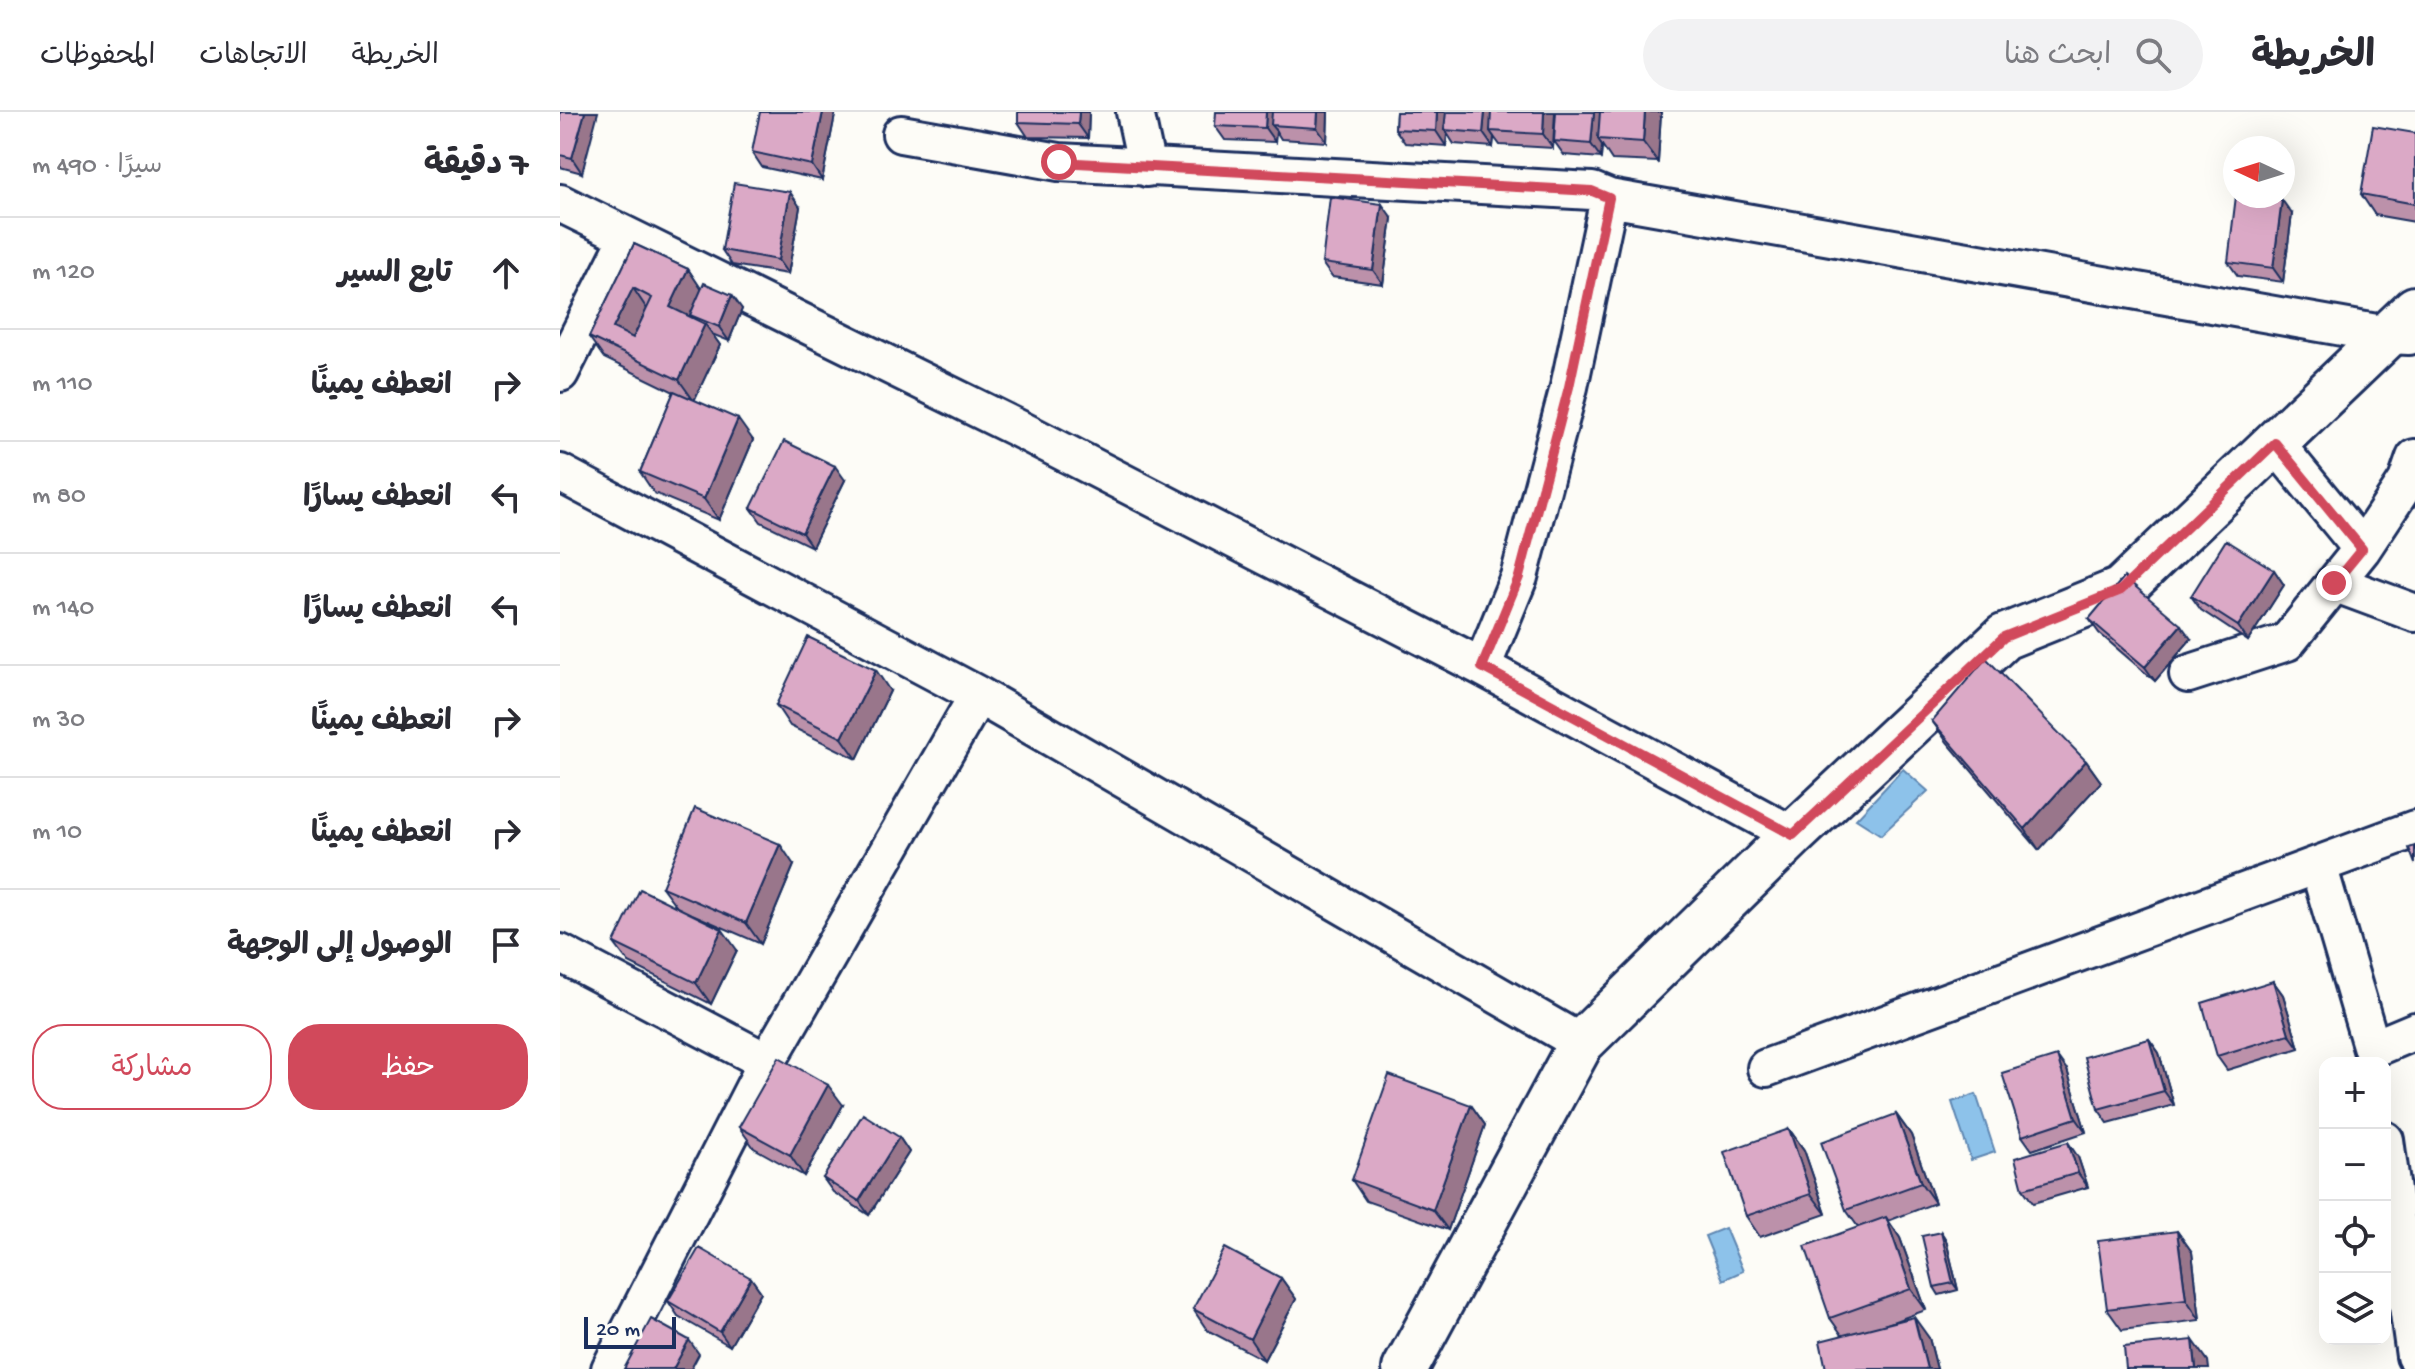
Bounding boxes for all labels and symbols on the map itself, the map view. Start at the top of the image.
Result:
north arrow [2223,136,2295,208]
route start [1041,144,1077,180]
route end [2316,565,2352,601]
scale bar [584,1313,676,1349]

